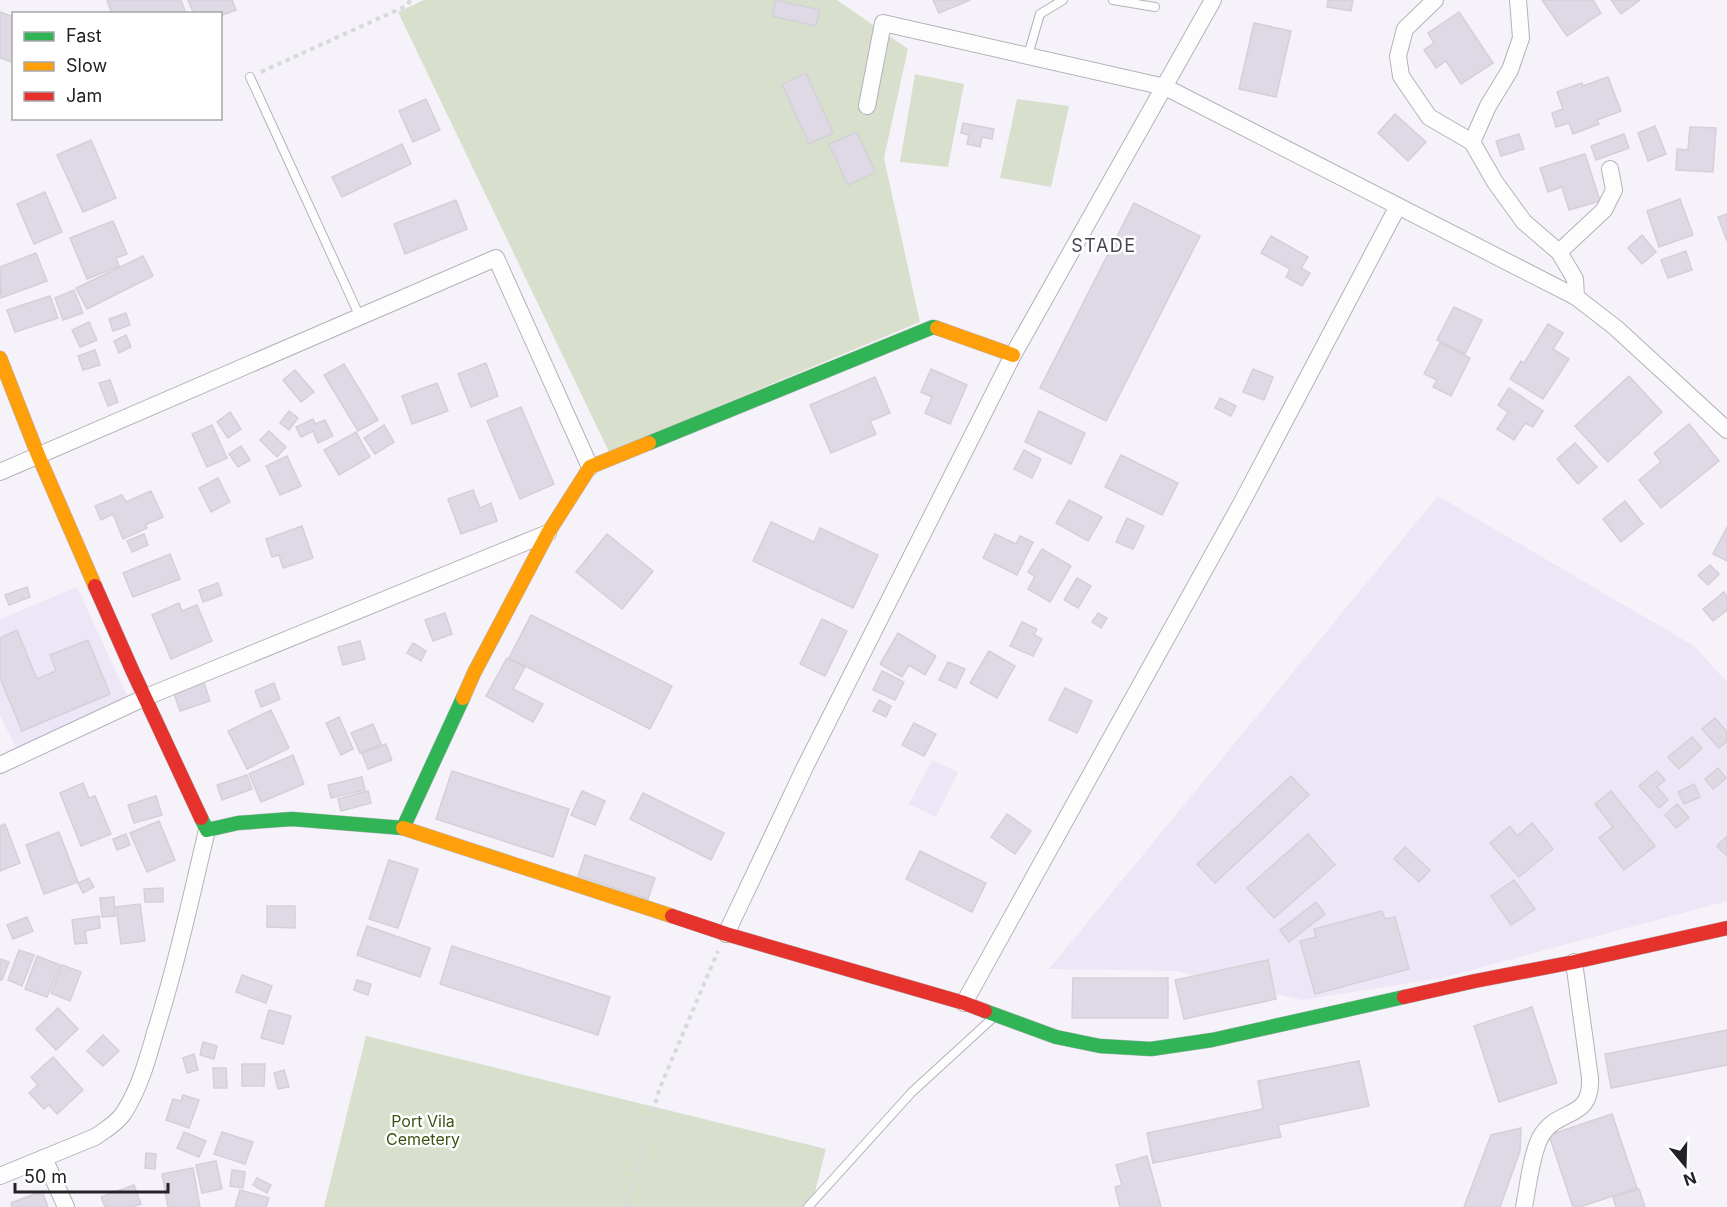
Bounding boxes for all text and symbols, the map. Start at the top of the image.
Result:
legend [12,12,222,120]
text: Fast [66,25,102,46]
text: Slow [66,55,107,76]
text: Jam [66,85,102,106]
district label: STADE [1071,235,1137,256]
park label: Port Vila Cemetery [386,1111,460,1149]
north arrow [1655,1135,1715,1195]
scale bar [15,1156,168,1194]
text: 50 m [24,1166,67,1187]
text: N [1681,1168,1699,1191]

